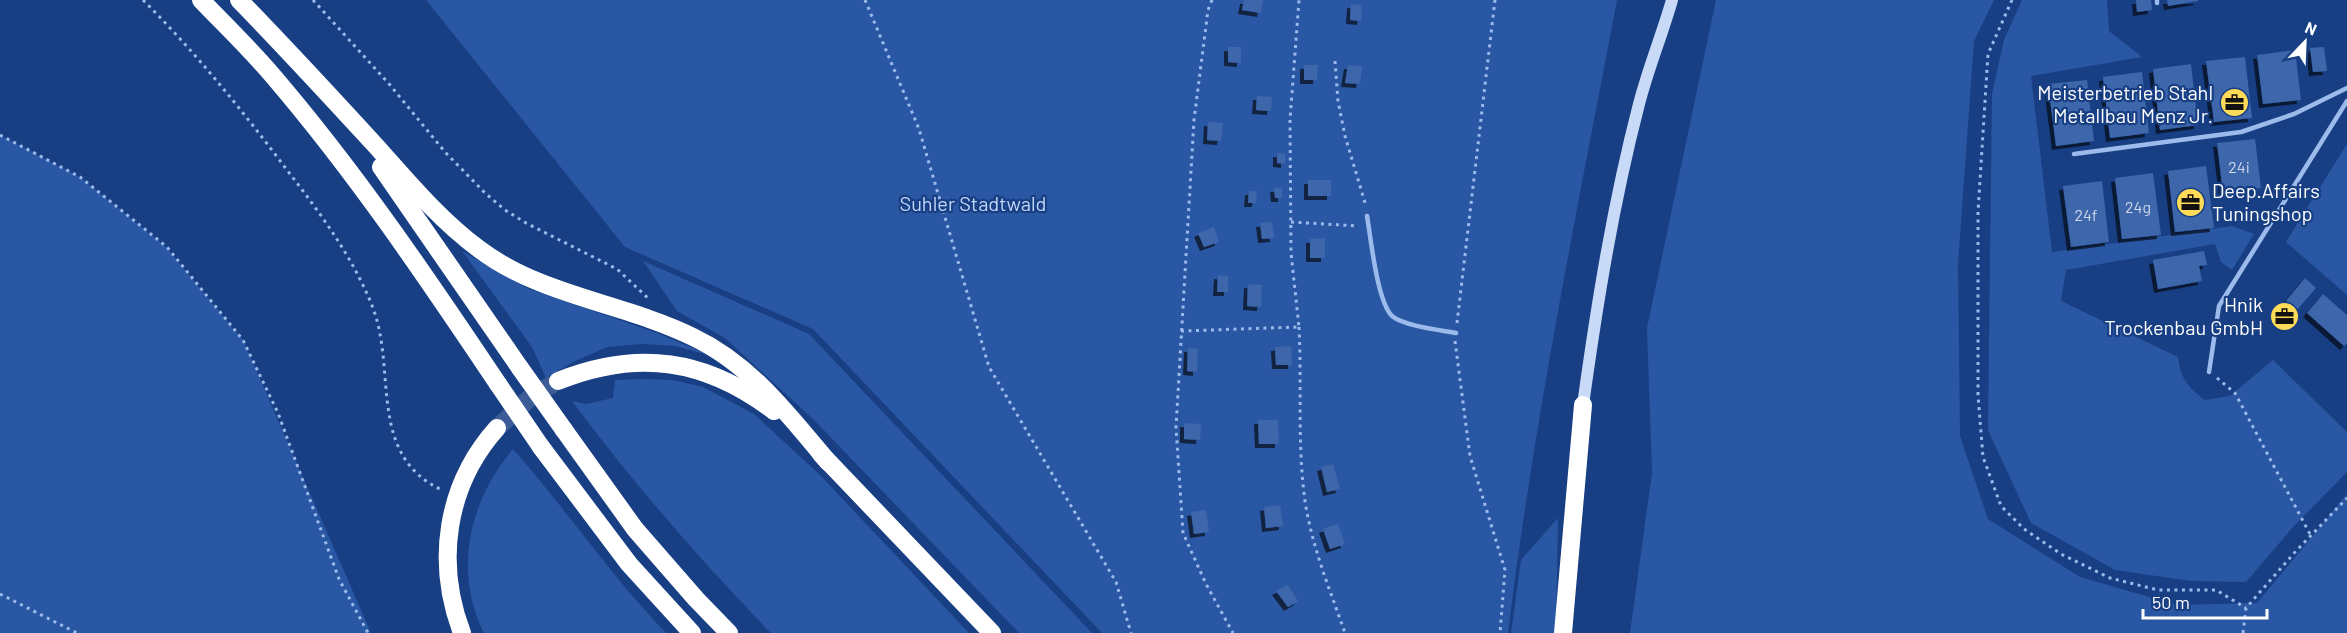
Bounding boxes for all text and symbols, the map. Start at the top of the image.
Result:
north arrow [2275,12,2335,72]
text: N [2302,17,2320,39]
place label: Meisterbetrieb Stahl Metallbau Menz Jr. [2037,80,2213,127]
office icon: Meisterbetrieb Stahl Metallbau Menz Jr. [2218,87,2250,119]
house number: 24i [2228,157,2250,176]
place label: Deep.Affairs Tuningshop [2212,178,2320,225]
office icon: Deep.Affairs Tuningshop [2175,186,2207,218]
park label: Suhler Stadtwald [899,191,1047,215]
house number: 24g [2125,197,2151,216]
house number: 24f [2074,205,2098,224]
place label: Hnik Trockenbau GmbH [2105,292,2263,339]
office icon: Hnik Trockenbau GmbH [2268,300,2300,332]
scale bar [2143,582,2268,620]
text: 50 m [2152,591,2190,613]

